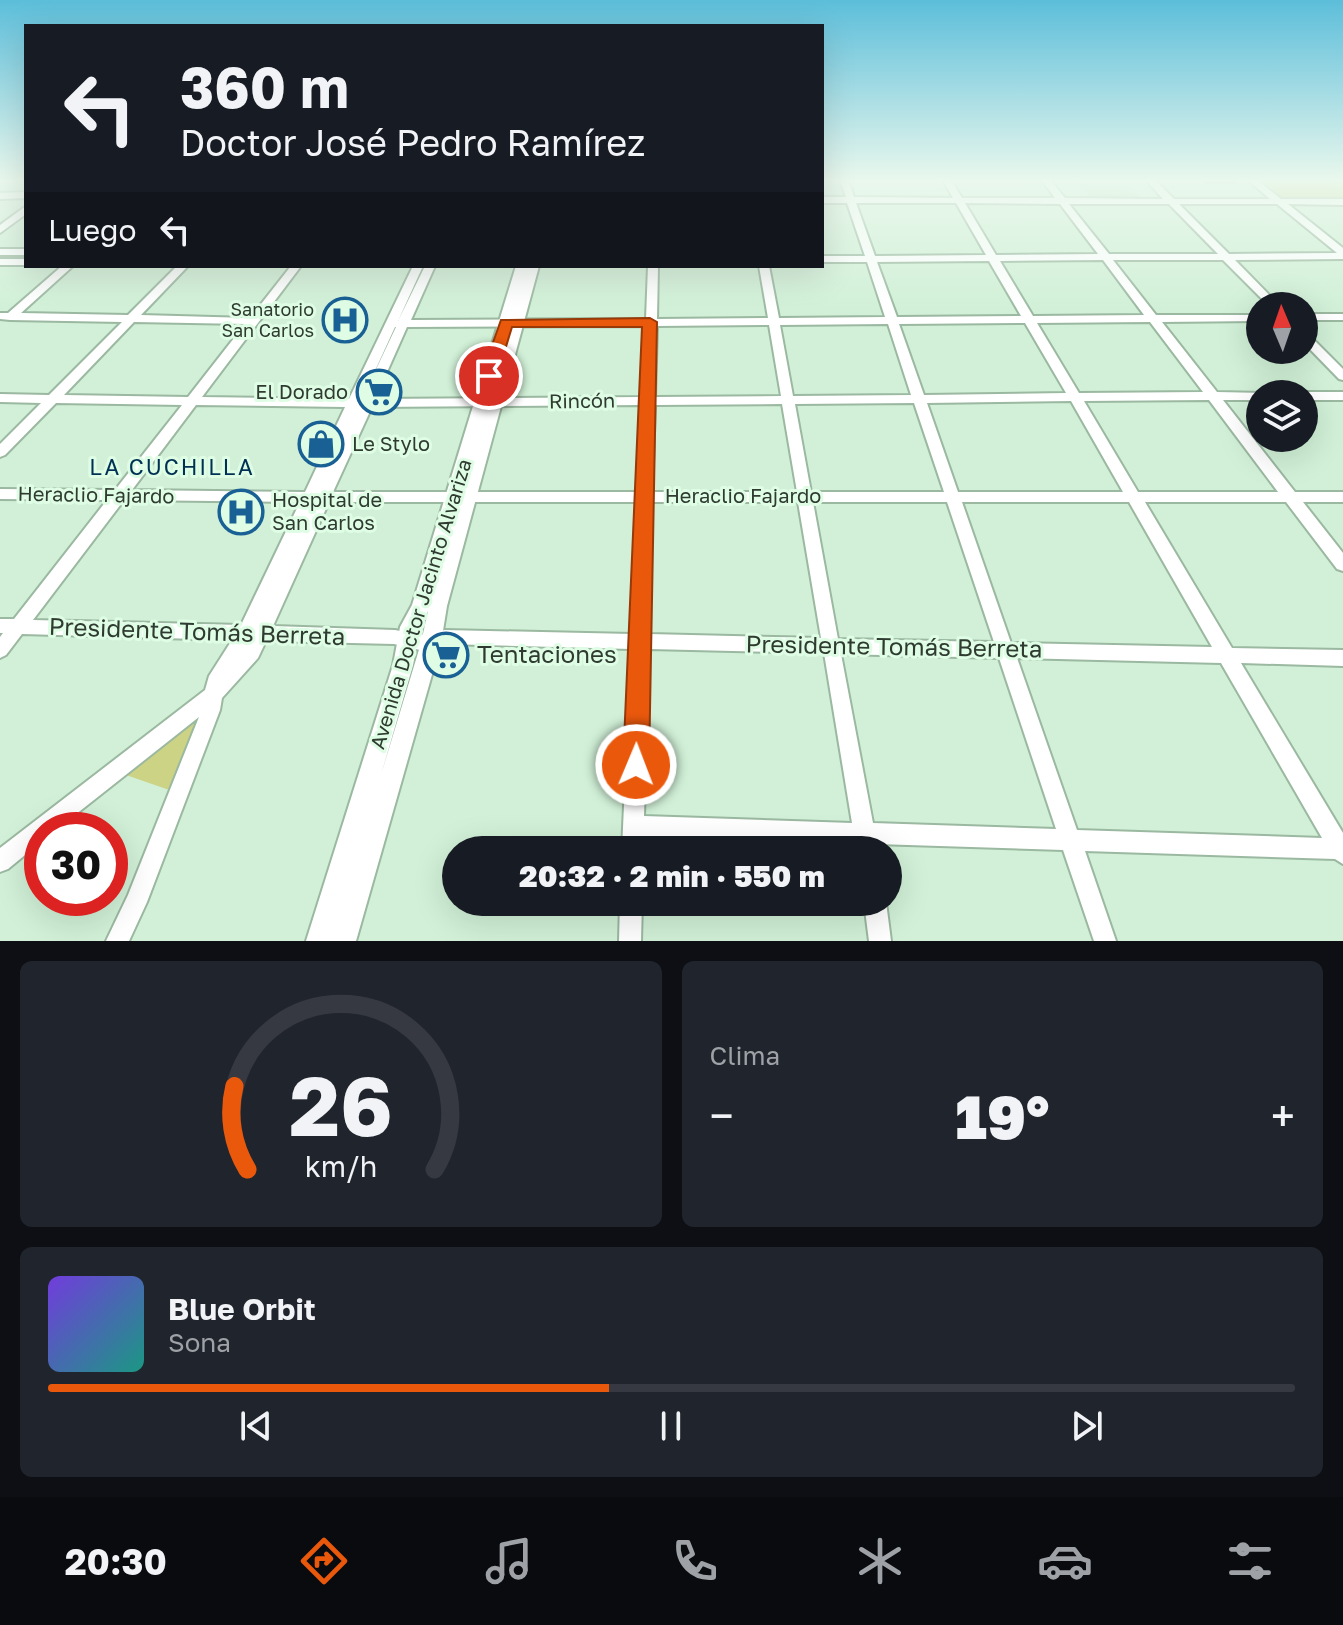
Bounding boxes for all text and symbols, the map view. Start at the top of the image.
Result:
text: 360 m [180,53,349,120]
icon: left [48,56,152,160]
text: Doctor José Pedro Ramírez [180,121,645,164]
icon: left [153,208,197,252]
text: Luego [48,212,137,248]
north arrow [1246,292,1318,364]
map controls [1246,292,1318,452]
hospital icon: Sanatorio San Carlos [321,296,369,344]
place label: Sanatorio San Carlos [221,298,314,341]
pin [455,342,523,410]
icon: arrive [467,354,511,398]
supermarket icon: El Dorado [355,368,403,416]
place label: El Dorado [255,379,348,403]
button: layers [1246,380,1318,452]
street label: Rincón [549,387,615,413]
shop icon: Le Stylo [297,420,345,468]
place label: Le Stylo [352,431,430,455]
district label: LA CUCHILLA [89,453,255,480]
street label: Avenida Doctor Jacinto Alvariza [364,456,476,752]
street label: Heraclio Fajardo [17,481,175,507]
street label: Heraclio Fajardo [665,483,821,507]
place label: Hospital de San Carlos [272,487,382,534]
hospital icon: Hospital de San Carlos [217,488,265,536]
street label: Presidente Tomás Berreta [48,611,346,650]
street label: Presidente Tomás Berreta [745,628,1043,663]
supermarket icon: Tentaciones [422,631,470,679]
place label: Tentaciones [477,639,617,668]
position arrow [594,723,678,807]
speed limit sign: 30 [24,812,128,916]
text: 20:32 · 2 min · 550 m [519,858,825,894]
text: Clima [710,1040,780,1071]
text: 26 [289,1054,393,1154]
text: 19° [955,1080,1049,1152]
text: − [710,1089,734,1142]
text: + [1271,1089,1295,1142]
text: km/h [304,1149,377,1183]
text: Blue Orbit [168,1291,316,1327]
text: Sona [168,1327,231,1358]
icon: previous [234,1404,278,1448]
icon: pause [649,1404,693,1448]
icon: next [1065,1404,1109,1448]
icon: directions [296,1533,352,1589]
icon: music [481,1533,537,1589]
icon: phone [667,1533,723,1589]
icon: climate [852,1533,908,1589]
icon: car [1037,1533,1093,1589]
icon: filters [1222,1533,1278,1589]
text: 20:30 [65,1540,167,1583]

